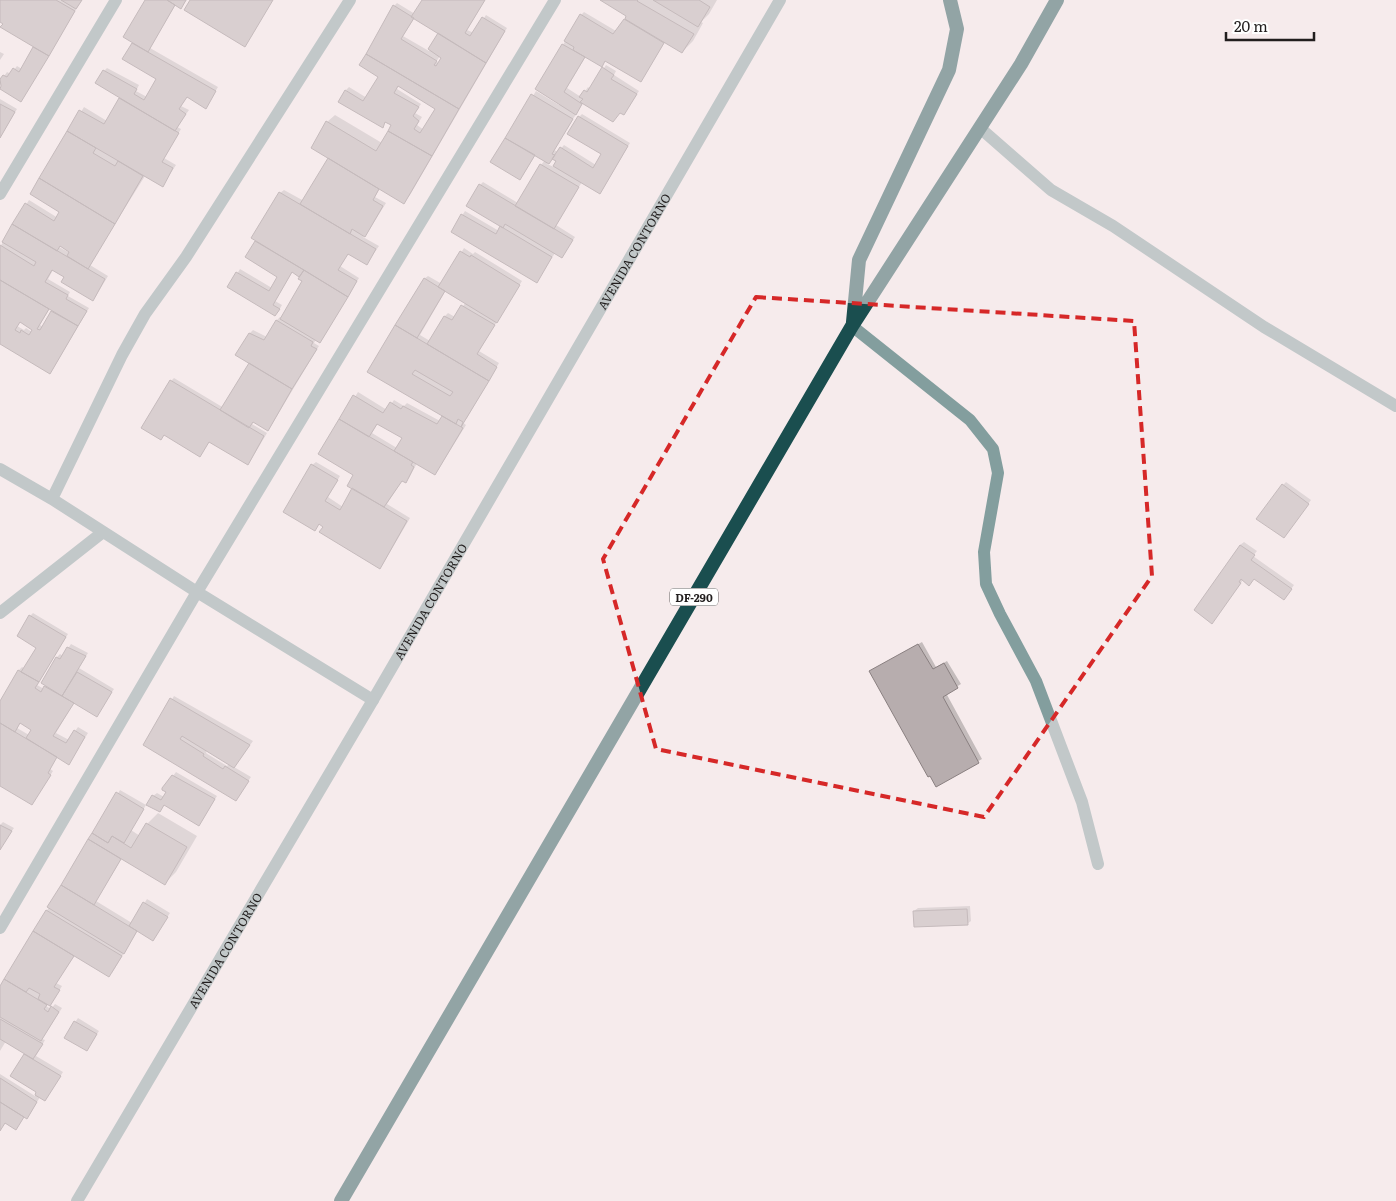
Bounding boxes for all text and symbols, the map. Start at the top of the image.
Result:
scale bar [1226,10,1314,42]
text: 20 m [1234,14,1268,37]
street label: AVENIDA CONTORNO [593,190,675,313]
street label: AVENIDA CONTORNO [389,540,471,663]
road number: DF-290 [670,588,718,606]
street label: AVENIDA CONTORNO [184,889,266,1012]

